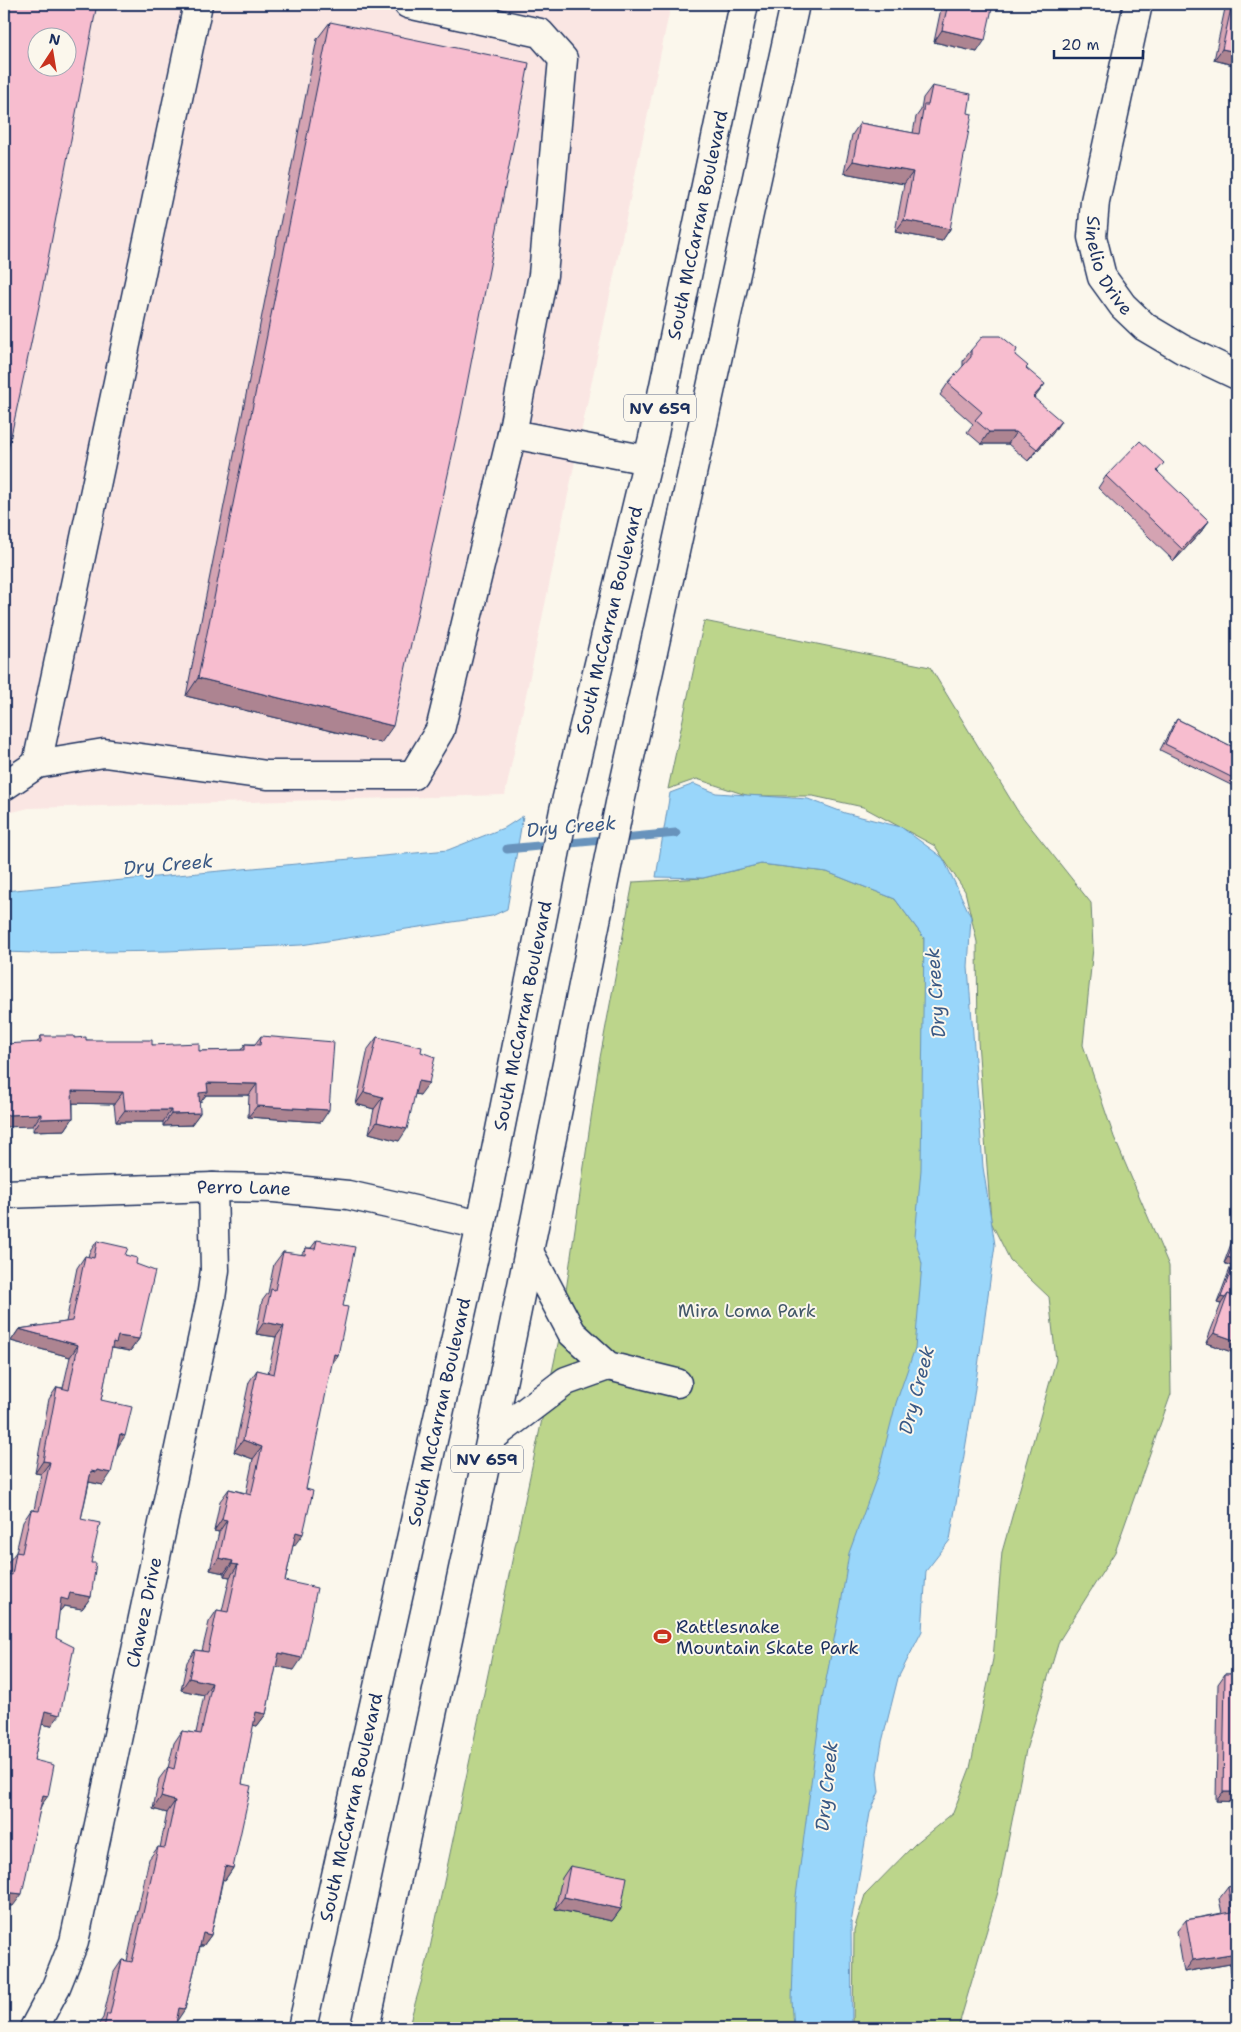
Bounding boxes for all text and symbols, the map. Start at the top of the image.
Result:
north arrow [28,28,78,78]
scale bar [1054,28,1142,60]
text: N [47,29,62,49]
text: 20 m [1061,35,1100,55]
street label: South McCarran Boulevard [662,108,733,342]
street label: Sinelio Drive [1080,215,1138,321]
road number: NV 659 [624,394,696,422]
street label: South McCarran Boulevard [571,504,648,737]
water label: Dry Creek [525,810,617,843]
water label: Dry Creek [122,848,214,881]
street label: South McCarran Boulevard [488,899,558,1133]
water label: Dry Creek [920,947,951,1039]
street label: Perro Lane [196,1175,292,1202]
street label: South McCarran Boulevard [402,1295,476,1529]
park label: Mira Loma Park [678,1299,816,1323]
water label: Dry Creek [893,1343,940,1437]
road number: NV 659 [451,1446,523,1472]
street label: Chavez Drive [121,1555,168,1670]
place label: Rattlesnake Mountain Skate Park [676,1615,859,1660]
sports icon: Rattlesnake Mountain Skate Park [652,1627,672,1647]
street label: South McCarran Boulevard [314,1691,388,1924]
water label: Dry Creek [809,1740,844,1832]

